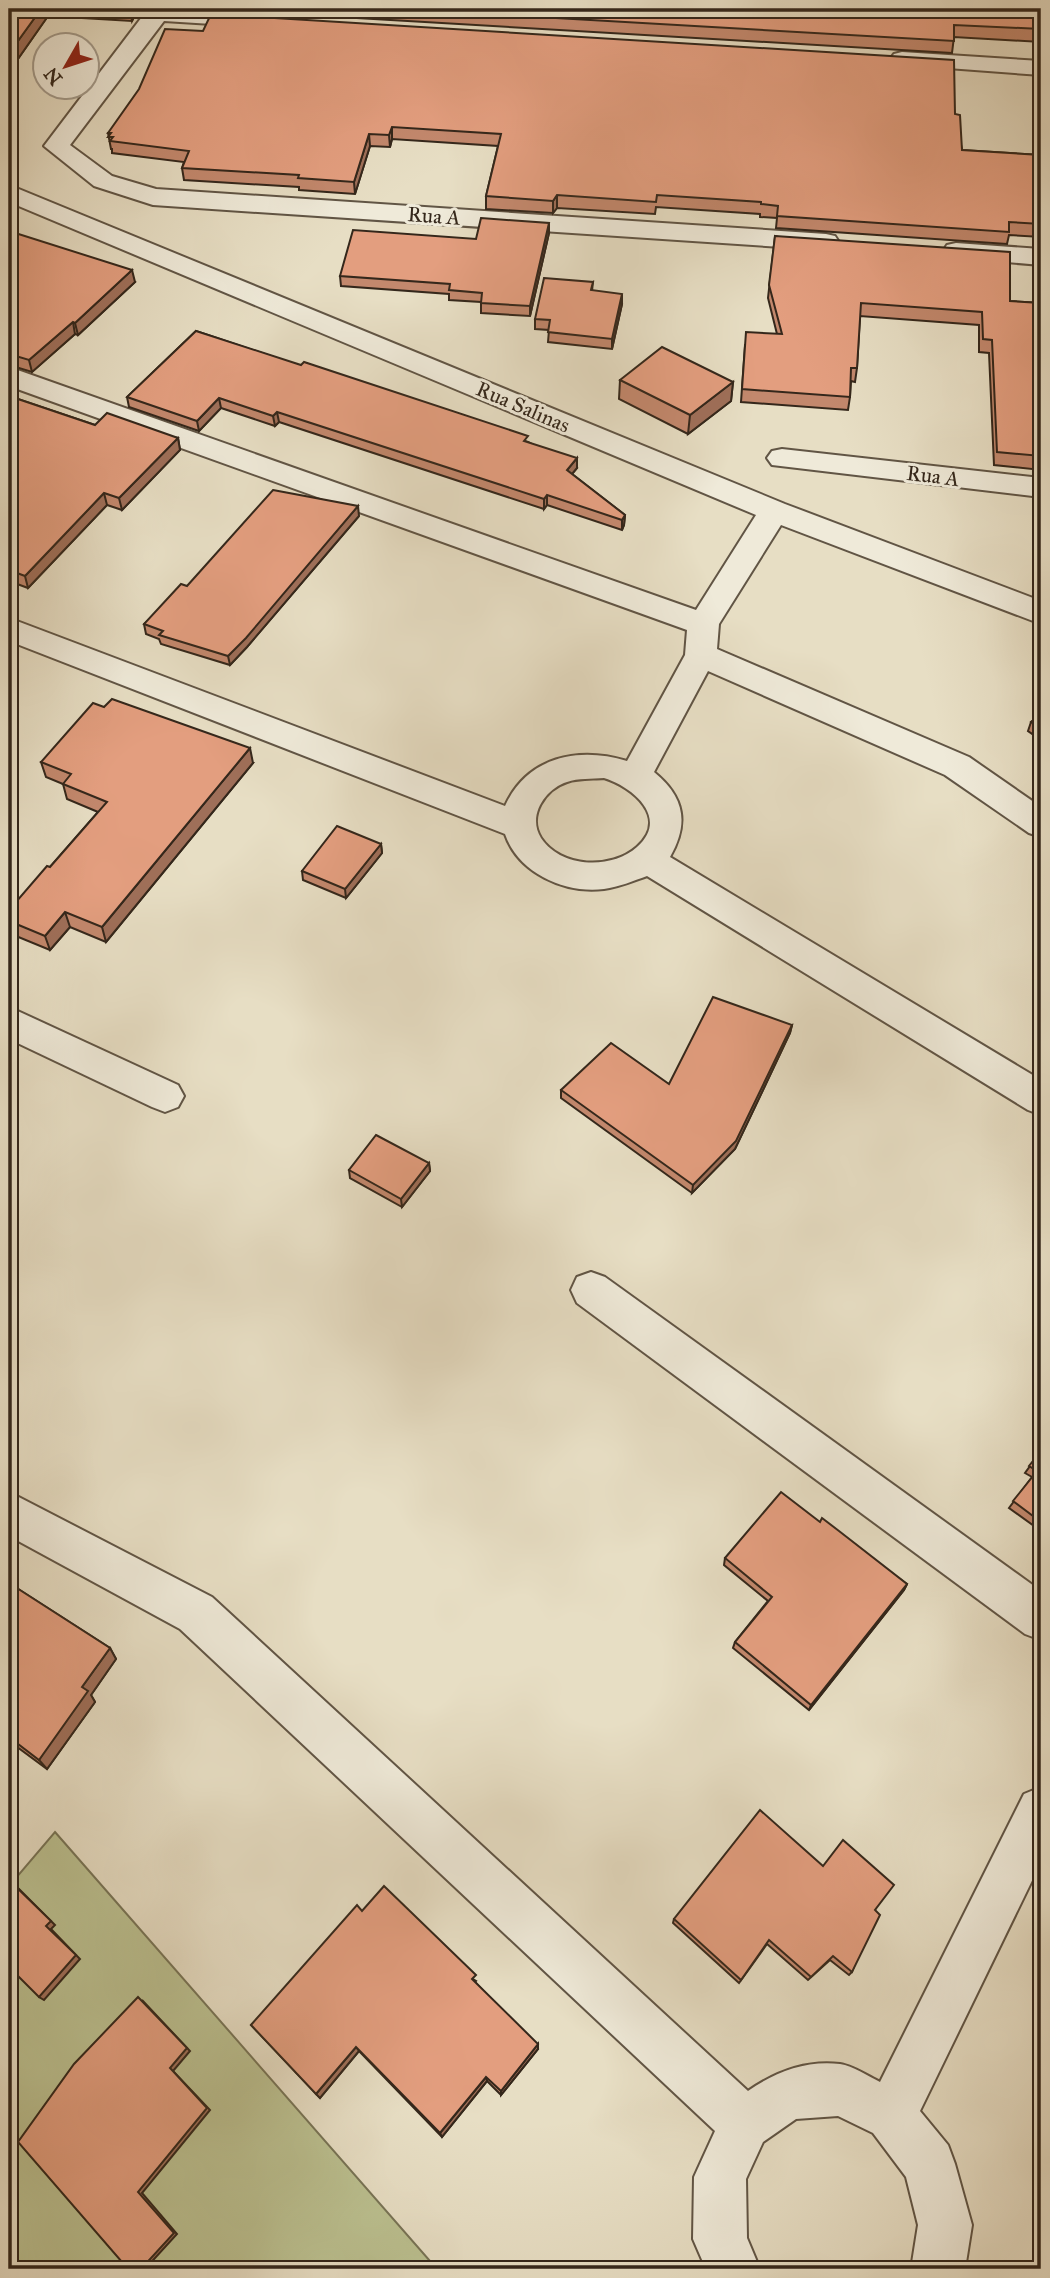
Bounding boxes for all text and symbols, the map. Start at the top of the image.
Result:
north arrow [32,32,102,102]
text: N [39,63,67,90]
street label: Rua A [407,201,461,231]
street label: Rua Salinas [472,376,574,438]
street label: Rua A [905,460,961,492]

